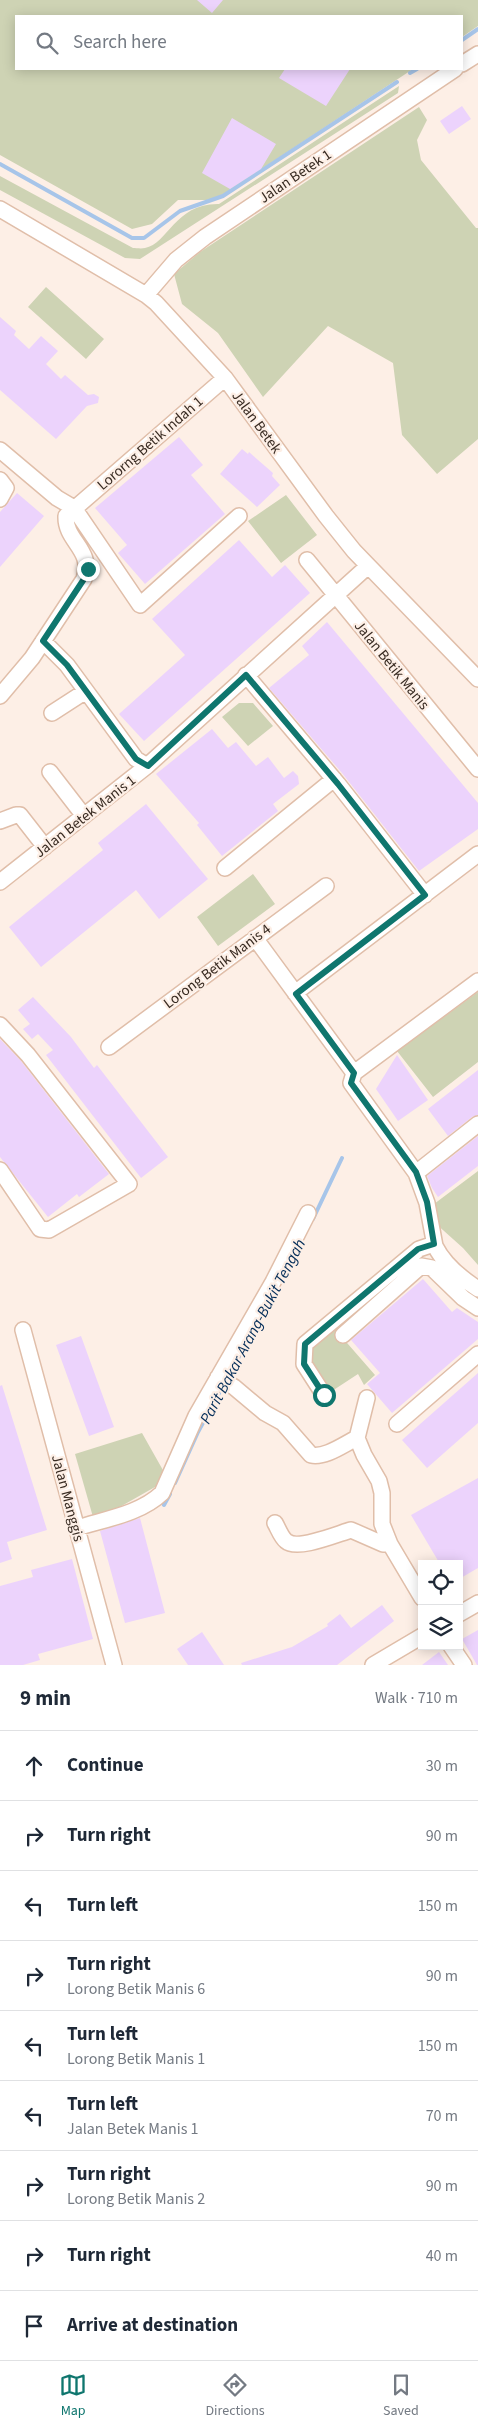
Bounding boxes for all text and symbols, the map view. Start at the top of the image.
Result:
search box [15,15,463,70]
icon: search [33,29,61,57]
text: Search here [73,29,167,56]
street label: Jalan Betek 1 [255,144,336,209]
street label: Jalan Betek [227,387,287,459]
street label: Lororng Betik Indah 1 [93,391,208,495]
route end [77,558,100,581]
street label: Jalan Betik Manis [349,616,434,714]
street label: Jalan Betek Manis 1 [30,770,140,863]
street label: Lorong Betik Manis 4 [159,919,276,1014]
water label: Parit Bakar Arang-Bukit Tengah [195,1235,311,1428]
route start [313,1384,336,1407]
street label: Jalan Manggis [46,1452,89,1544]
map controls [418,1560,463,1650]
button: locate [418,1560,463,1605]
button: layers [418,1605,463,1650]
text: 9 min [20,1683,71,1713]
text: Walk · 710 m [375,1687,458,1709]
icon: ahead [20,1752,48,1780]
text: Continue [67,1752,144,1779]
text: 30 m [426,1755,458,1777]
icon: right [20,1822,48,1850]
text: Turn right [67,1822,151,1849]
text: 90 m [426,1825,458,1847]
icon: left [20,1892,48,1920]
text: Turn left [67,1892,138,1919]
text: 150 m [418,1895,458,1917]
text: Turn right [67,1951,151,1978]
icon: right [20,1962,48,1990]
text: 90 m [426,1965,458,1987]
text: Lorong Betik Manis 6 [67,1978,205,2000]
text: Turn left [67,2021,138,2048]
icon: left [20,2032,48,2060]
text: 150 m [418,2035,458,2057]
text: Lorong Betik Manis 1 [67,2048,205,2070]
text: Turn left [67,2091,138,2118]
icon: left [20,2102,48,2130]
text: 70 m [426,2105,458,2127]
text: Jalan Betek Manis 1 [67,2118,199,2140]
text: Turn right [67,2161,151,2188]
icon: right [20,2172,48,2200]
text: 90 m [426,2175,458,2197]
text: Lorong Betik Manis 2 [67,2188,205,2210]
icon: right [20,2242,48,2270]
text: Turn right [67,2242,151,2269]
text: 40 m [426,2245,458,2267]
icon: arrive [20,2312,48,2340]
text: Arrive at destination [67,2312,238,2339]
tab: Map [59,2371,87,2421]
tab: Directions [205,2371,265,2421]
tab: Saved [383,2371,419,2421]

